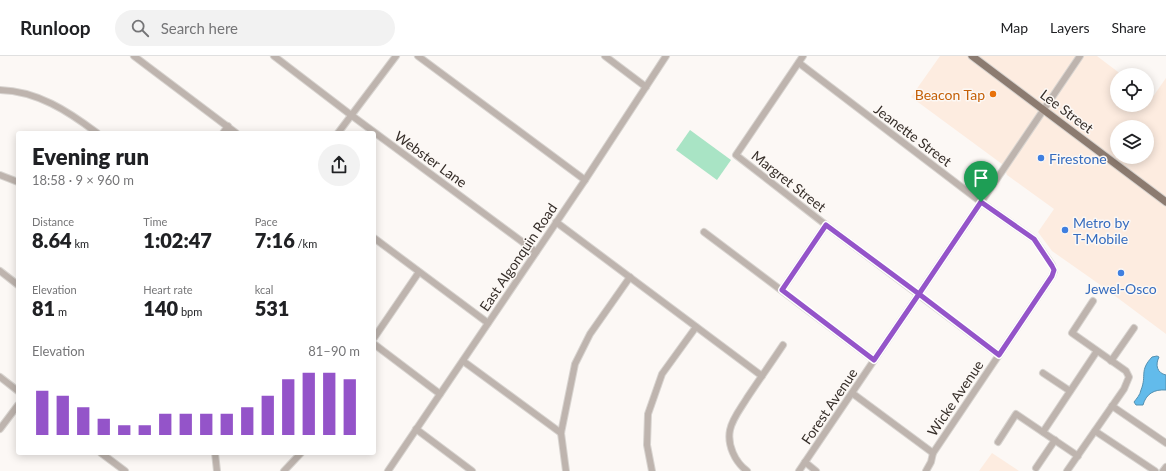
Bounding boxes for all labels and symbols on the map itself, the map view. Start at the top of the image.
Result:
place label: Beacon Tap [915,86,985,103]
street label: Lee Street [1037,86,1097,136]
marker: Beacon Tap [988,89,998,99]
street label: Jeanette Street [871,100,955,170]
street label: Webster Lane [392,127,470,191]
street label: Margret Street [748,147,830,215]
place label: Firestone [1049,150,1107,167]
marker: Firestone [1036,153,1046,163]
pin [964,161,998,202]
street label: East Algonquin Road [476,200,560,314]
place label: Metro by T-Mobile [1073,214,1130,247]
marker: Metro by T-Mobile [1060,225,1070,235]
marker: Jewel-Osco [1116,268,1126,278]
place label: Jewel-Osco [1085,280,1157,297]
street label: Wicke Avenue [923,357,987,439]
street label: Forest Avenue [797,365,861,447]

